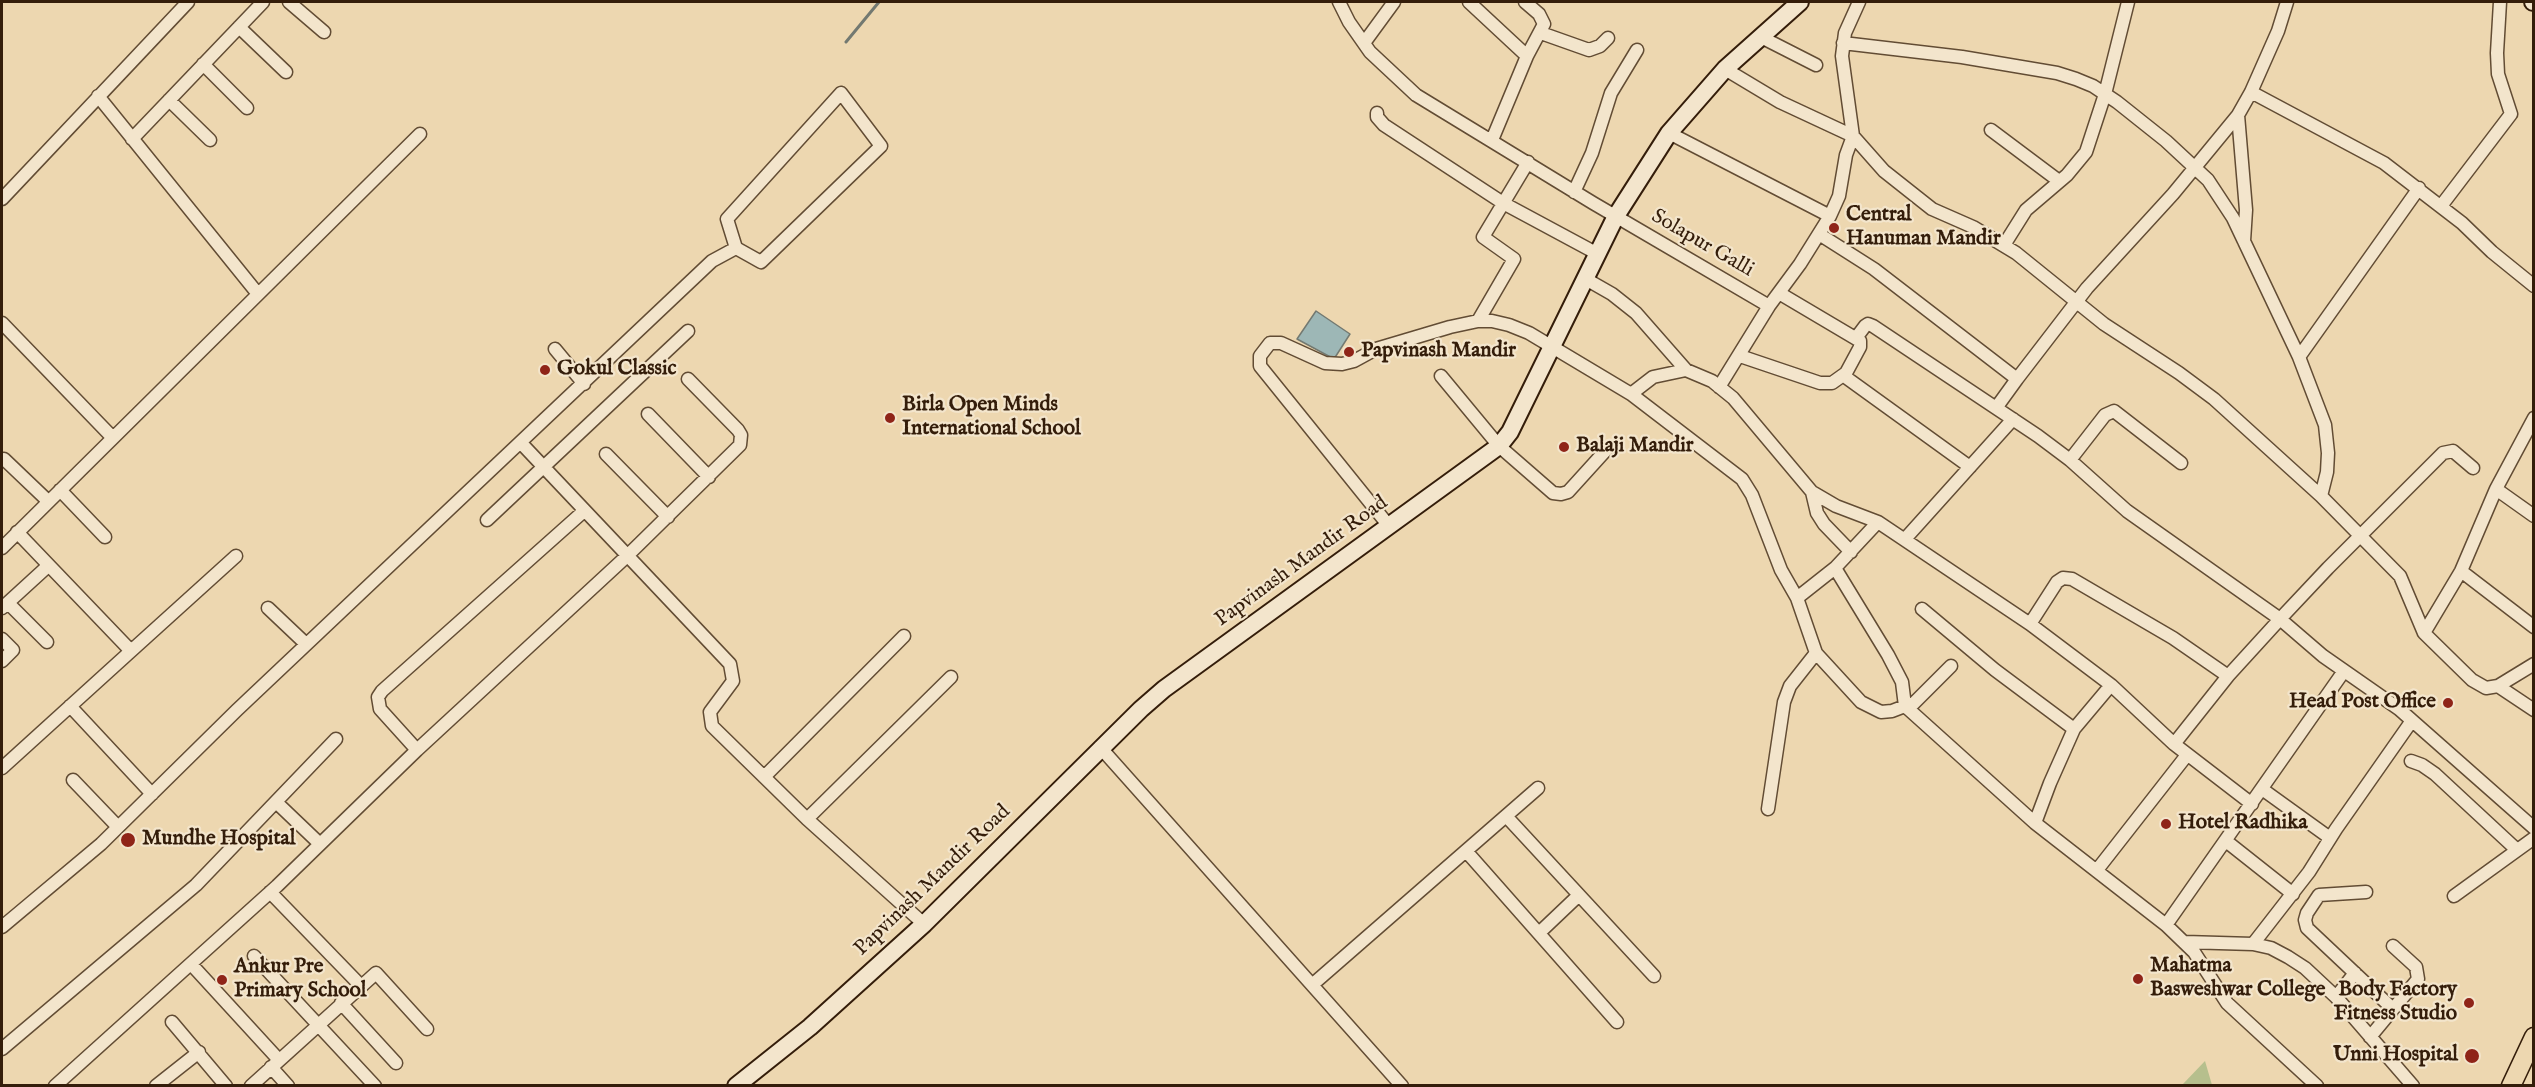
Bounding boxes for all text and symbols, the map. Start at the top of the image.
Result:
place label: Central Hanuman Mandir [1846,203,2001,253]
street label: Solapur Galli [1646,205,1758,283]
marker: Central Hanuman Mandir [1827,221,1841,235]
place label: Papvinash Mandir [1361,339,1516,365]
marker: Papvinash Mandir [1342,345,1356,359]
place label: Gokul Classic [557,357,677,383]
marker: Gokul Classic [538,363,552,377]
place label: Birla Open Minds International School [902,393,1081,443]
marker: Birla Open Minds International School [883,411,897,425]
place label: Balaji Mandir [1576,434,1694,460]
marker: Balaji Mandir [1557,440,1571,454]
street label: Papvinash Mandir Road [1211,491,1393,633]
place label: Head Post Office [2289,690,2436,716]
marker: Head Post Office [2441,696,2455,710]
street label: Papvinash Mandir Road [850,800,1016,962]
place label: Hotel Radhika [2178,811,2307,837]
marker: Hotel Radhika [2159,817,2173,831]
place label: Mundhe Hospital [142,827,295,853]
marker: Mundhe Hospital [119,831,137,849]
place label: Mahatma Basweshwar College [2150,954,2325,1004]
place label: Ankur Pre Primary School [234,955,367,1005]
marker: Mahatma Basweshwar College [2131,972,2145,986]
marker: Ankur Pre Primary School [215,973,229,987]
place label: Body Factory Fitness Studio [2334,978,2457,1028]
marker: Body Factory Fitness Studio [2462,996,2476,1010]
place label: Unni Hospital [2333,1043,2458,1069]
marker: Unni Hospital [2463,1047,2481,1065]

